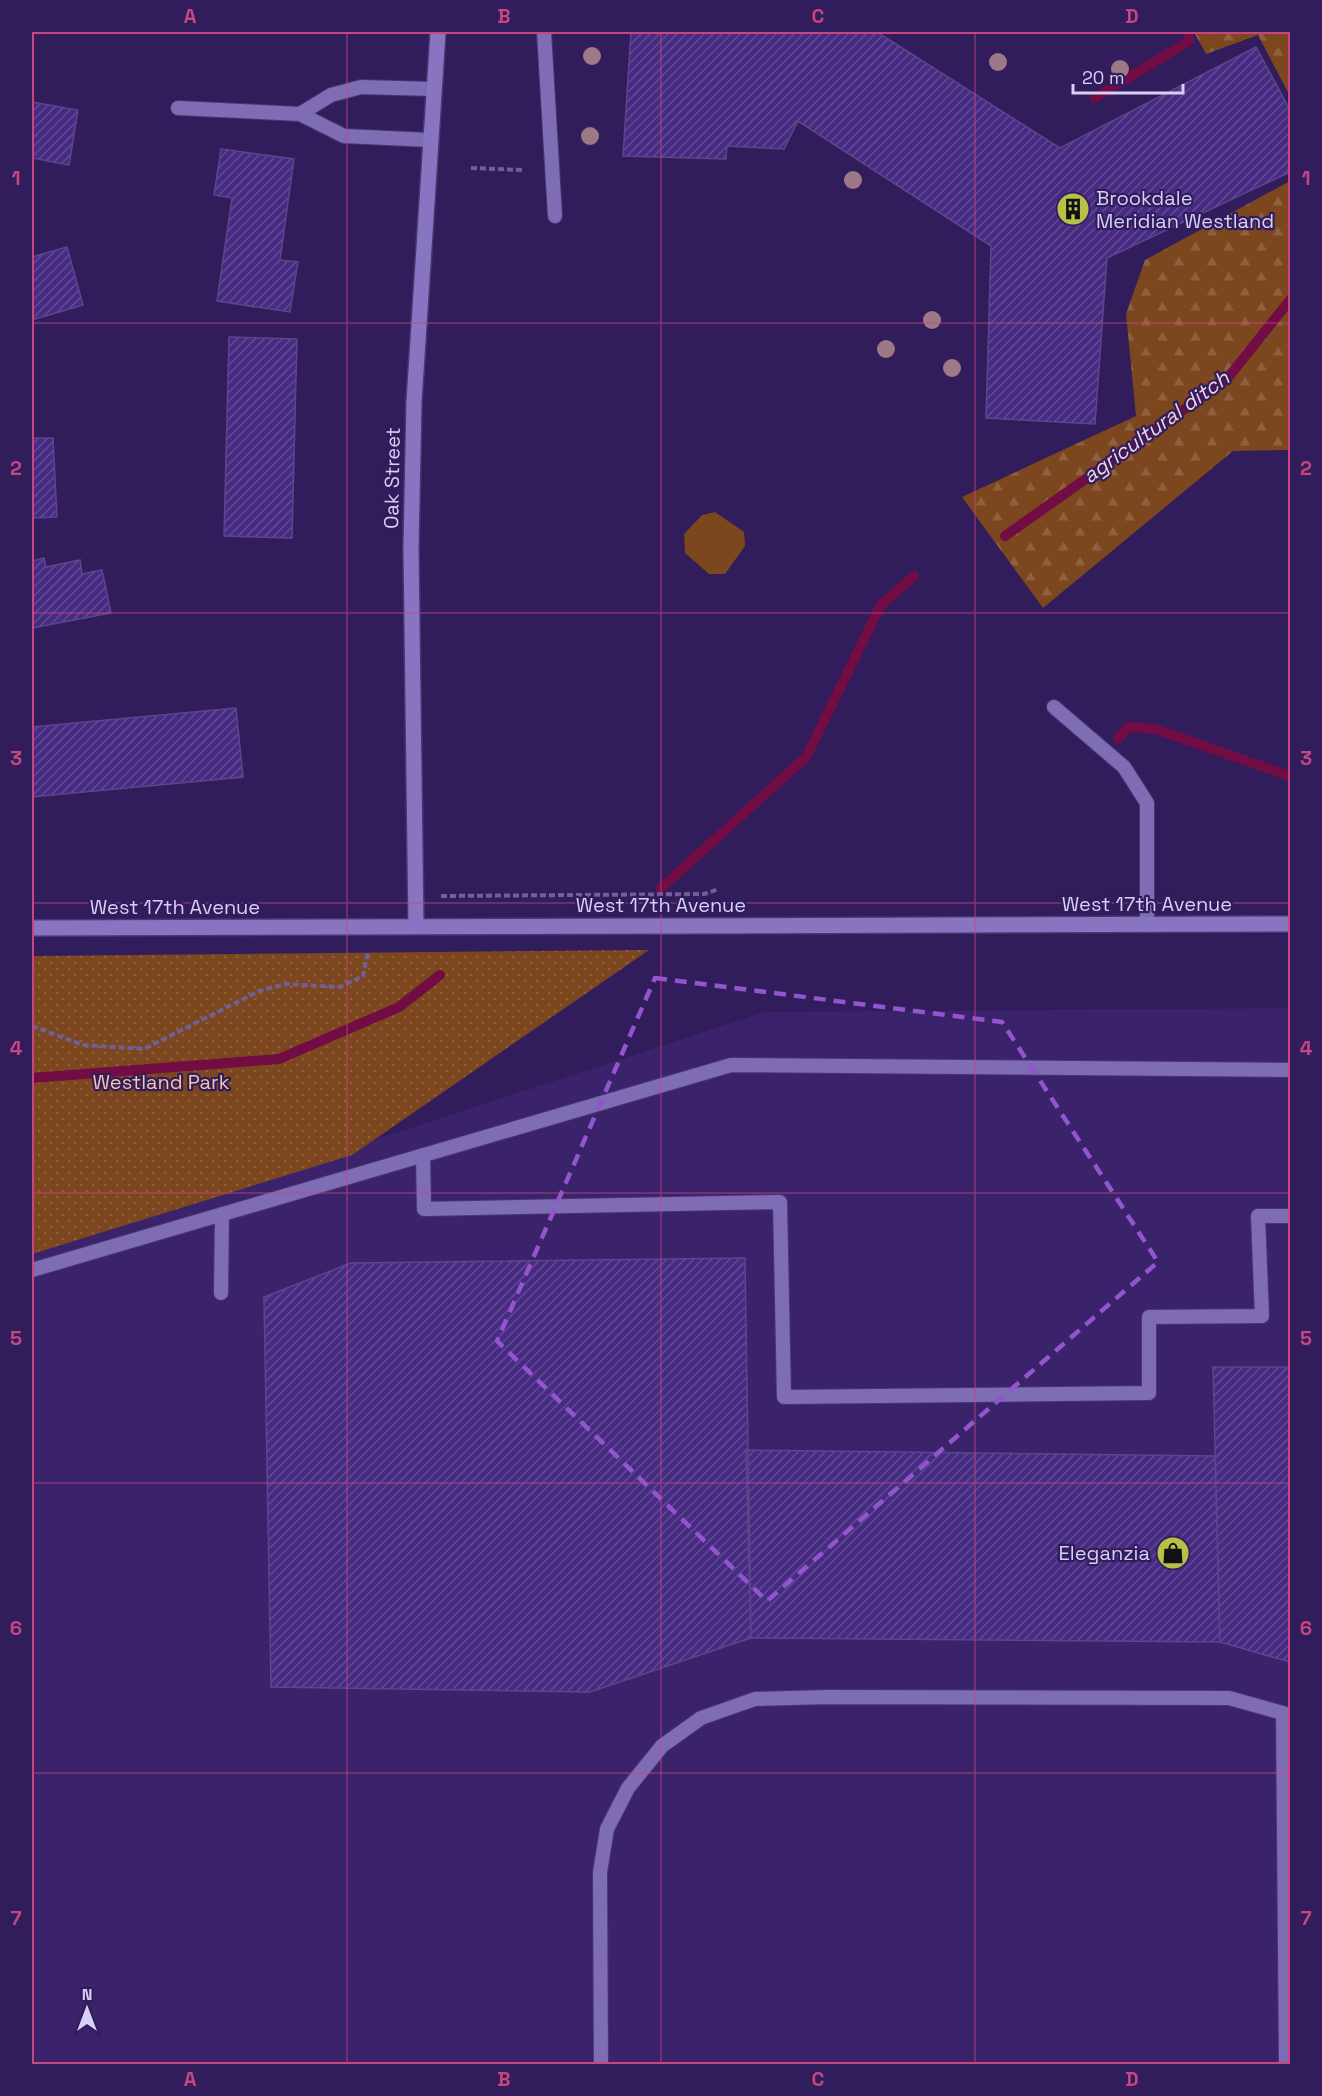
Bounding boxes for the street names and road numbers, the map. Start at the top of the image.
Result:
street label: Oak Street [378,427,406,529]
street label: West 17th Avenue [1062,891,1232,917]
street label: West 17th Avenue [576,892,746,918]
street label: West 17th Avenue [90,894,260,920]

